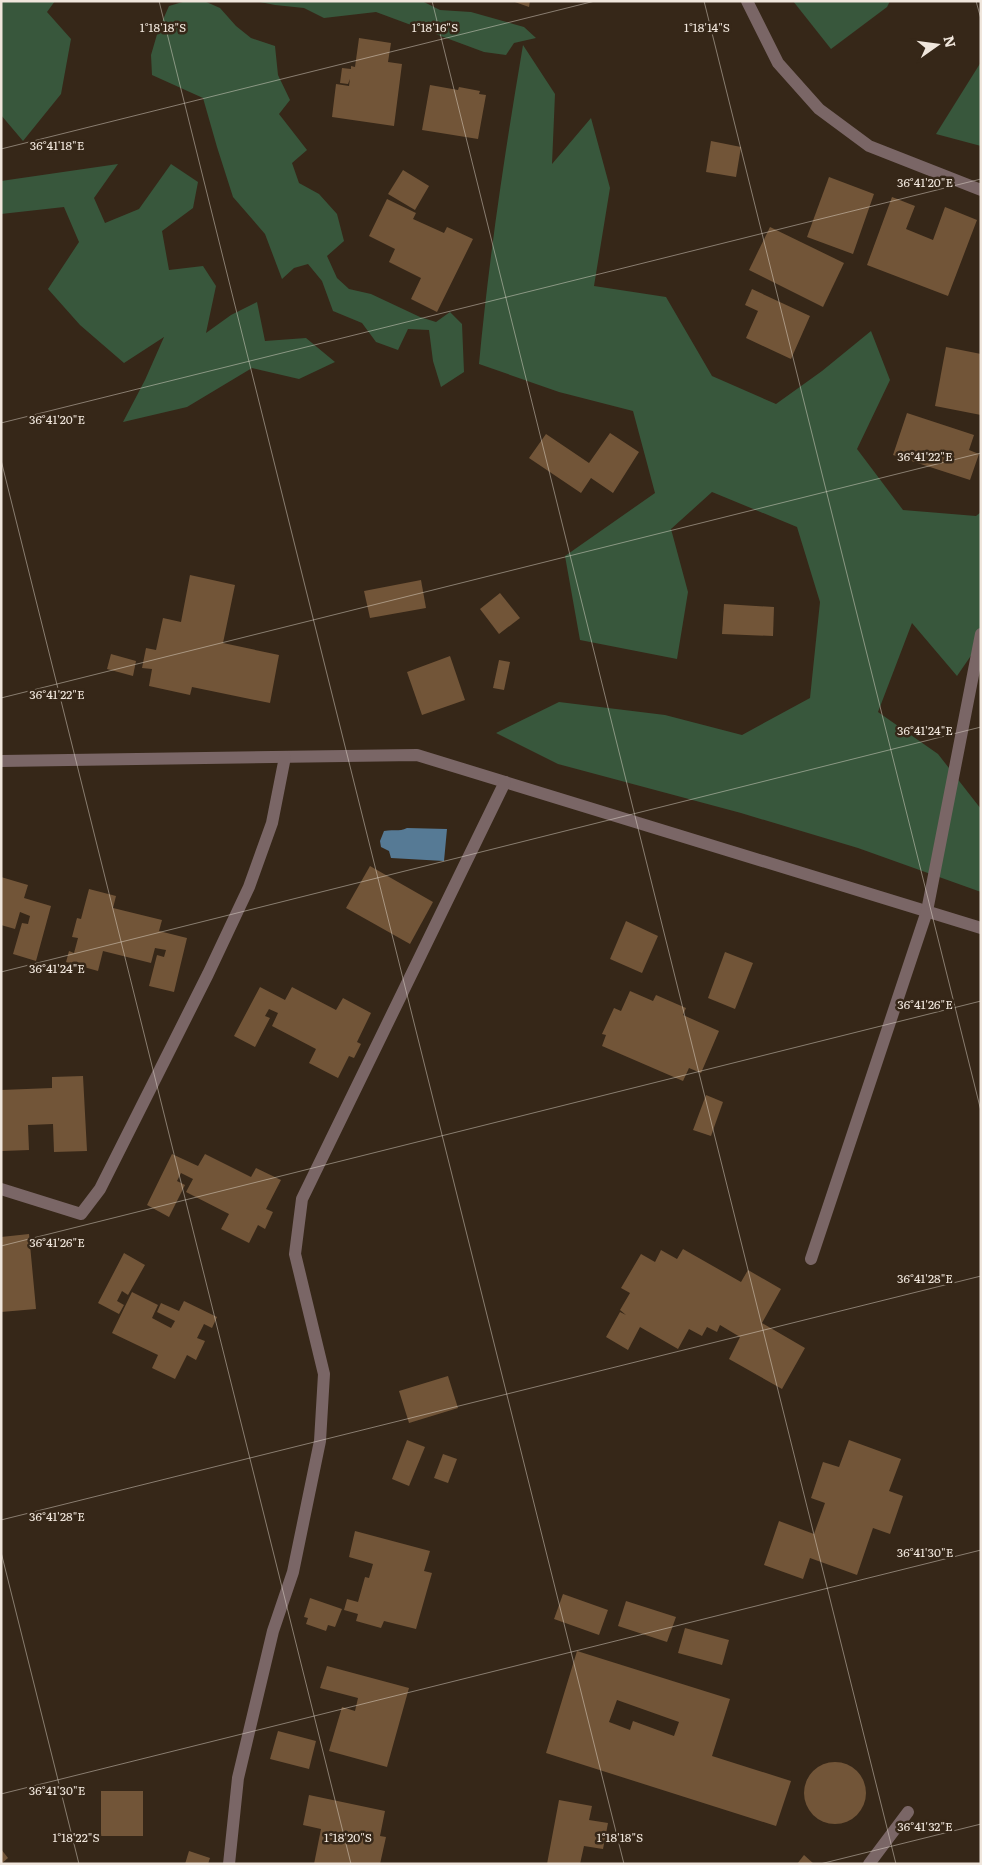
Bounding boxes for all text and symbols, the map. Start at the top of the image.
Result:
text: 1°18'18"S [140,18,186,36]
text: 1°18'16"S [412,18,458,36]
text: 1°18'14"S [684,18,730,36]
north arrow [912,20,962,70]
text: N [939,33,962,50]
text: 36°41'18"E [30,136,85,154]
text: 36°41'20"E [897,173,953,191]
text: 36°41'20"E [29,410,85,428]
text: 36°41'22"E [897,447,953,465]
text: 36°41'22"E [29,685,85,703]
text: 36°41'24"E [897,721,953,739]
text: 36°41'24"E [29,959,85,977]
text: 36°41'26"E [897,995,953,1013]
text: 36°41'26"E [29,1233,85,1251]
text: 36°41'28"E [897,1269,953,1287]
text: 36°41'28"E [29,1507,85,1525]
text: 36°41'30"E [897,1543,954,1561]
text: 36°41'30"E [29,1781,86,1799]
text: 36°41'32"E [897,1817,953,1835]
text: 1°18'22"S [52,1828,100,1846]
text: 1°18'20"S [324,1828,372,1846]
text: 1°18'18"S [597,1828,643,1846]

